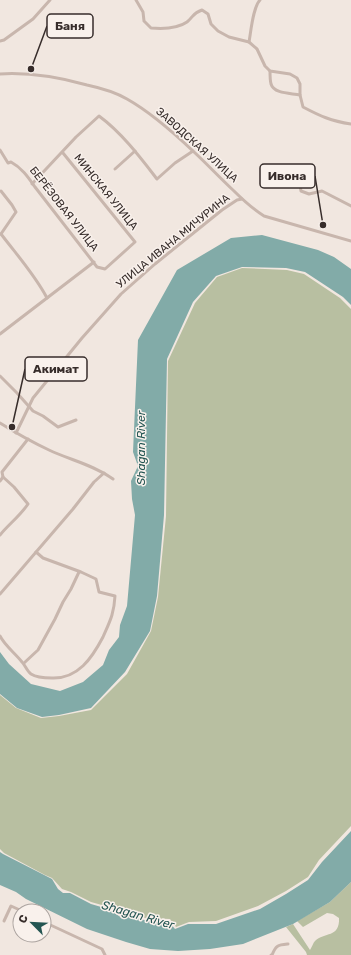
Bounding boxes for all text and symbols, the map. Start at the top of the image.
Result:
callout: Баня [47,14,93,38]
text: Баня [55,19,85,33]
street label: ЗАВОДСКАЯ УЛИЦА [153,105,241,186]
street label: МИНСКАЯ УЛИЦА [71,151,141,233]
street label: БЕРЁЗОВАЯ УЛИЦА [27,164,101,254]
callout: Ивона [260,164,315,188]
text: Ивона [268,169,306,183]
street label: УЛИЦА ИВАНА МИЧУРИНА [114,191,233,291]
callout: Акимат [25,357,87,381]
text: Акимат [33,362,79,376]
water label: Shagan River [134,410,148,485]
water label: Shagan River [100,898,176,932]
north arrow [12,903,52,943]
text: С [16,913,31,925]

